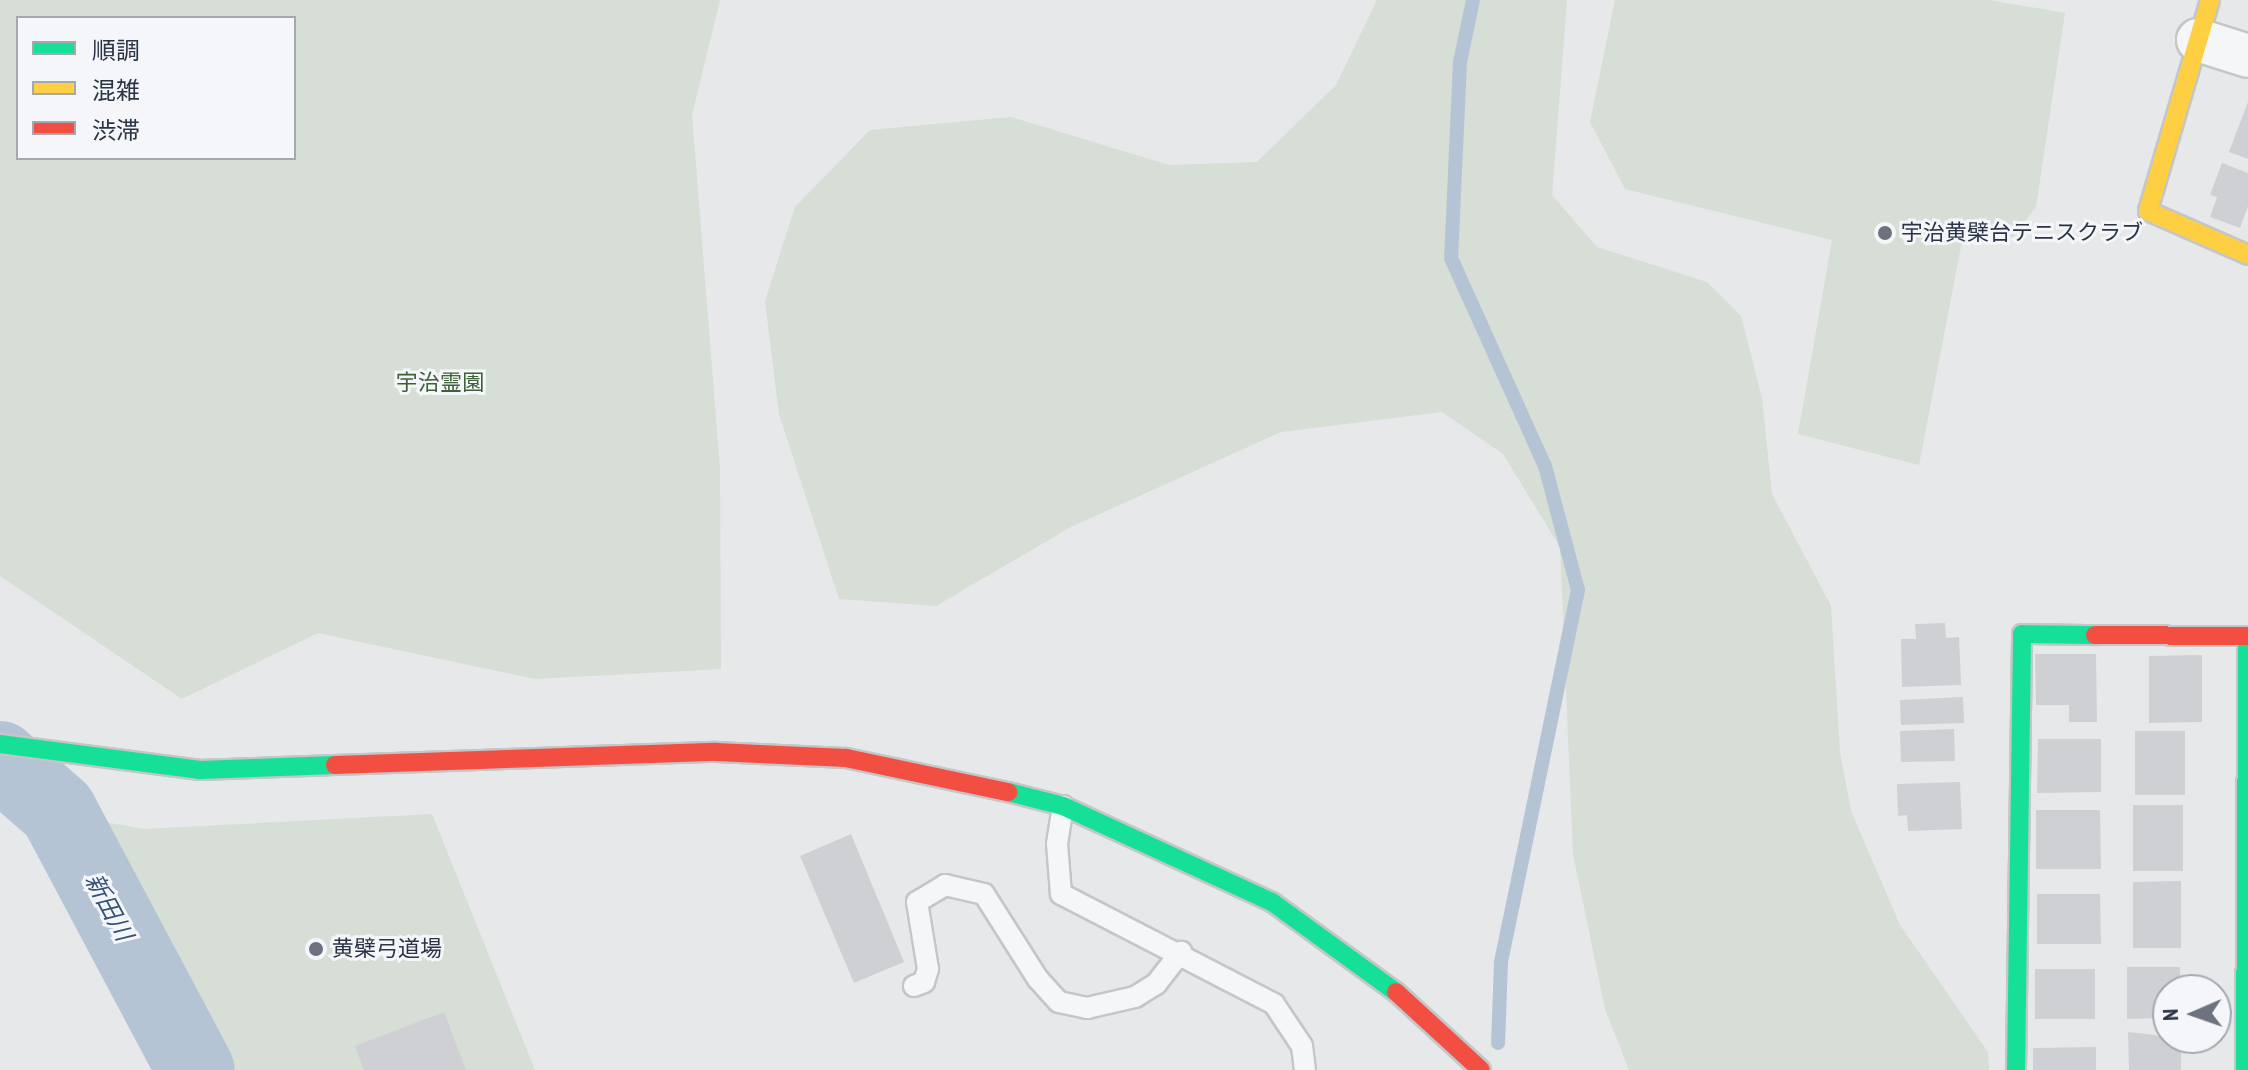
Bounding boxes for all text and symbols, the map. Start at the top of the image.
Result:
legend [16,16,296,160]
text: 順調 [92,35,140,66]
text: 混雑 [92,75,140,106]
text: 渋滞 [92,115,140,146]
place label: 宇治黄檗台テニスクラブ [1901,220,2143,246]
marker: 宇治黄檗台テニスクラブ [1876,224,1894,242]
park label: 宇治霊園 [396,370,484,396]
water label: 新田川 [79,868,139,946]
place label: 黄檗弓道場 [332,936,442,962]
marker: 黄檗弓道場 [307,940,325,958]
north arrow [2152,974,2232,1054]
text: N [2156,1008,2184,1021]

